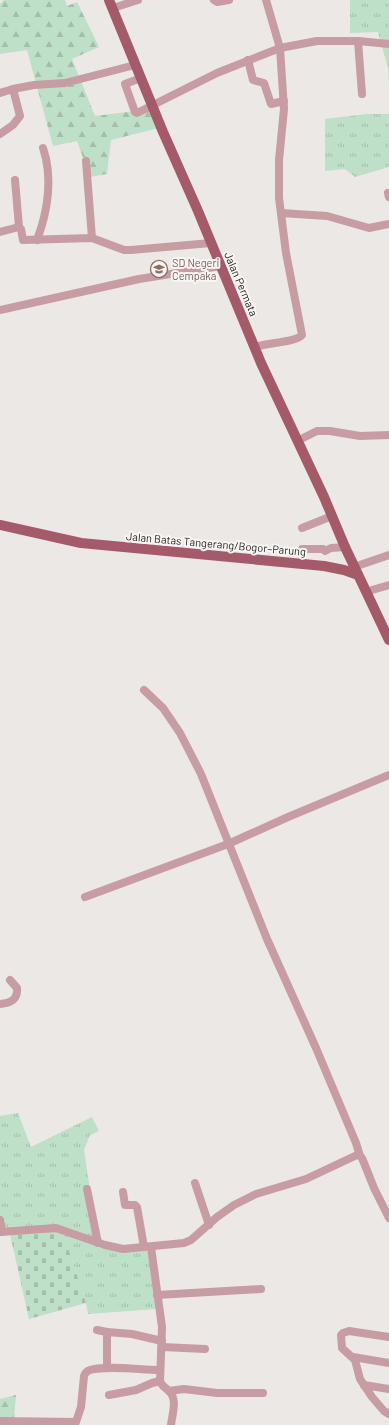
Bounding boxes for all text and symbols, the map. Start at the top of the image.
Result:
street label: Jalan Permata [222,250,261,318]
place label: SD Negeri Cempaka [172,256,219,282]
school or university icon: SD Negeri Cempaka [149,259,169,279]
street label: Jalan Batas Tangerang/Bogor–Parung [126,529,307,558]

